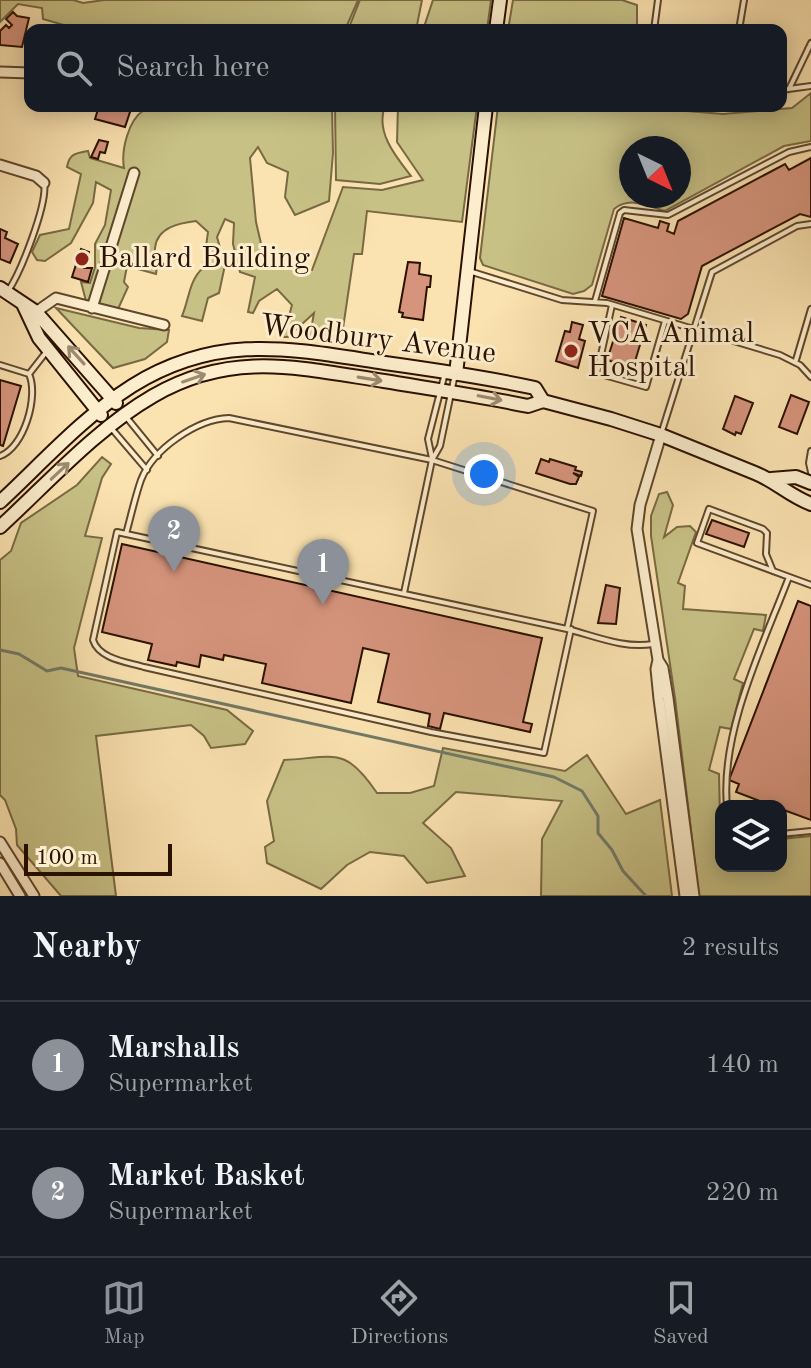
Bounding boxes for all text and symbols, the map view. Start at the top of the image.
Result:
search box [24,24,787,112]
icon: search [52,46,96,90]
text: Search here [116,53,270,83]
north arrow [619,136,691,208]
place label: Ballard Building [98,244,310,274]
marker: Ballard Building [73,250,91,268]
street label: Woodbury Avenue [258,311,498,369]
place label: VCA Animal Hospital [587,319,754,383]
marker: VCA Animal Hospital [562,342,580,360]
one-way arrow [66,345,85,365]
one-way arrow [181,370,206,385]
one-way arrow [357,372,382,387]
one-way arrow [476,392,502,407]
your location [464,454,504,494]
one-way arrow [50,463,70,481]
pin: 2 [148,506,200,572]
pin: 1 [297,539,349,605]
map controls [715,800,787,872]
button: layers [715,800,787,872]
scale bar [24,840,172,876]
text: 100 m [36,847,98,869]
text: Nearby [32,931,142,965]
text: 2 results [681,935,779,961]
text: Marshalls [108,1034,239,1064]
text: 1 [50,1052,66,1078]
text: 140 m [706,1052,779,1078]
text: Supermarket [108,1071,253,1097]
text: Market Basket [108,1162,305,1192]
text: 2 [50,1180,66,1206]
text: 220 m [706,1180,779,1206]
text: Supermarket [108,1199,253,1225]
tab: Map [102,1276,146,1351]
tab: Directions [351,1276,448,1351]
tab: Saved [653,1276,709,1351]

